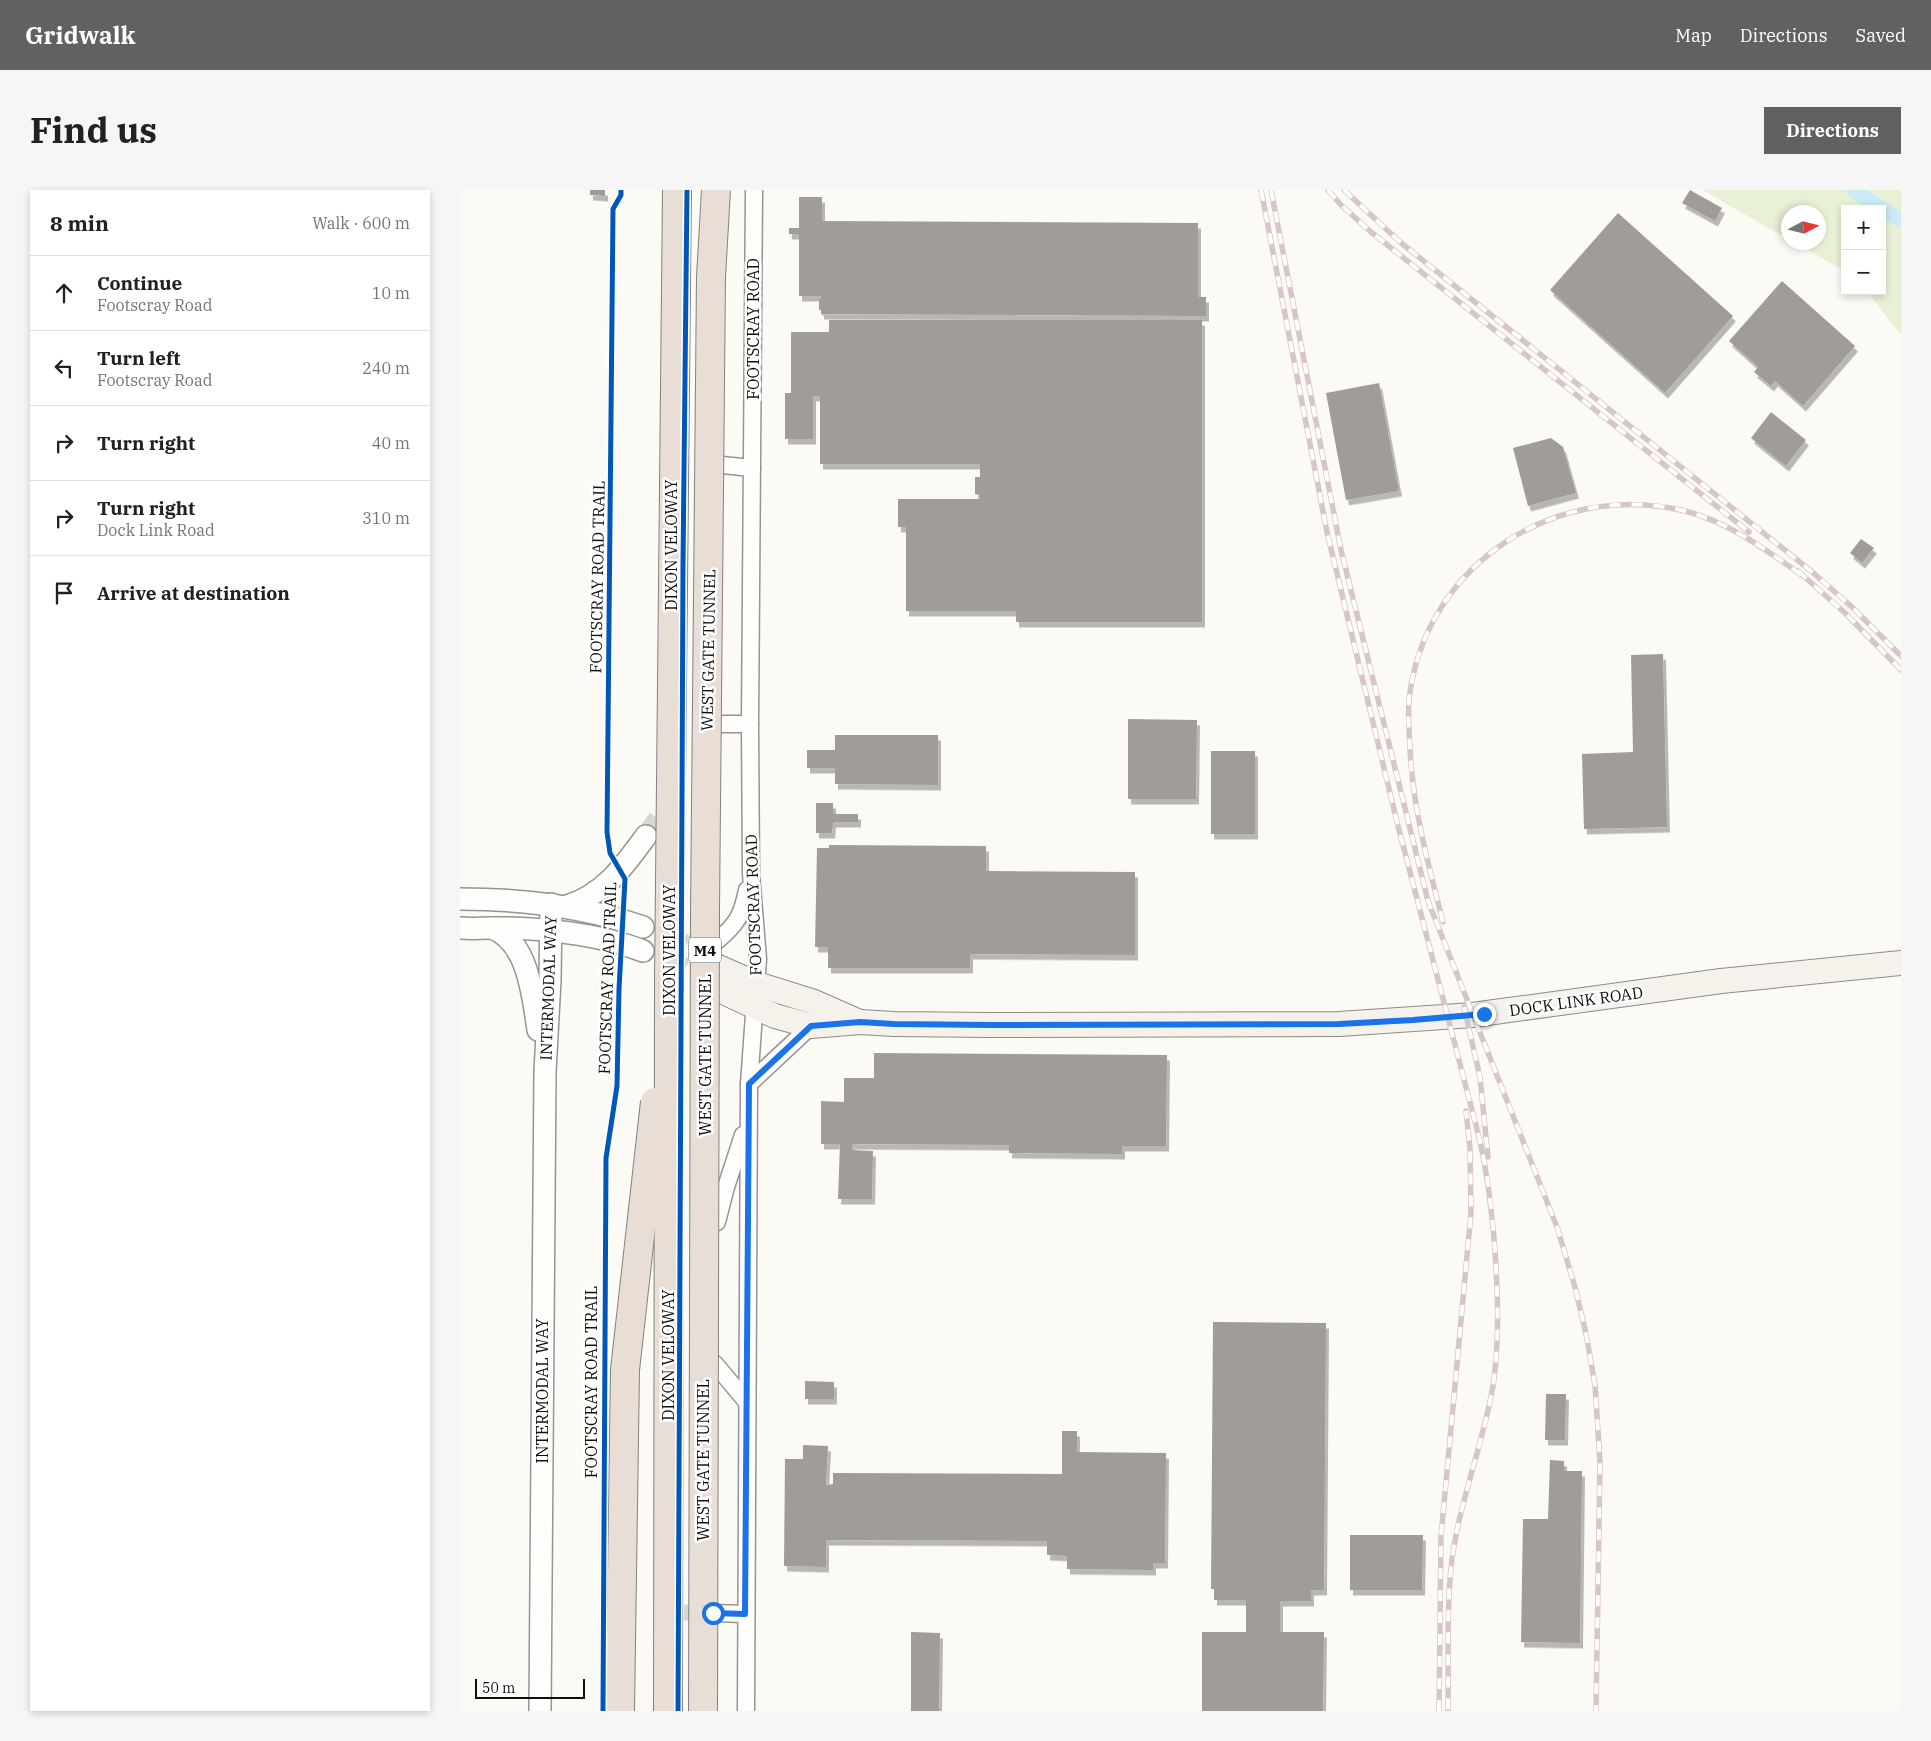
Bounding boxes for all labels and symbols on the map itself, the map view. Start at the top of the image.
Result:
north arrow [1781,205,1826,250]
street label: FOOTSCRAY ROAD [743,258,763,400]
street label: DIXON VELOWAY [661,479,681,611]
street label: FOOTSCRAY ROAD TRAIL [585,481,609,673]
street label: WEST GATE TUNNEL [697,569,719,731]
street label: FOOTSCRAY ROAD [741,834,765,976]
street label: FOOTSCRAY ROAD TRAIL [594,881,620,1075]
street label: DIXON VELOWAY [659,884,679,1016]
street label: INTERMODAL WAY [535,915,561,1061]
road number: M4 [689,938,721,962]
street label: WEST GATE TUNNEL [695,974,715,1136]
street label: DOCK LINK ROAD [1508,982,1644,1020]
route end [1473,1003,1496,1026]
street label: FOOTSCRAY ROAD TRAIL [581,1286,601,1478]
street label: DIXON VELOWAY [658,1289,678,1421]
street label: INTERMODAL WAY [532,1318,552,1464]
street label: WEST GATE TUNNEL [693,1379,713,1541]
route start [702,1602,725,1625]
scale bar [475,1676,585,1699]

